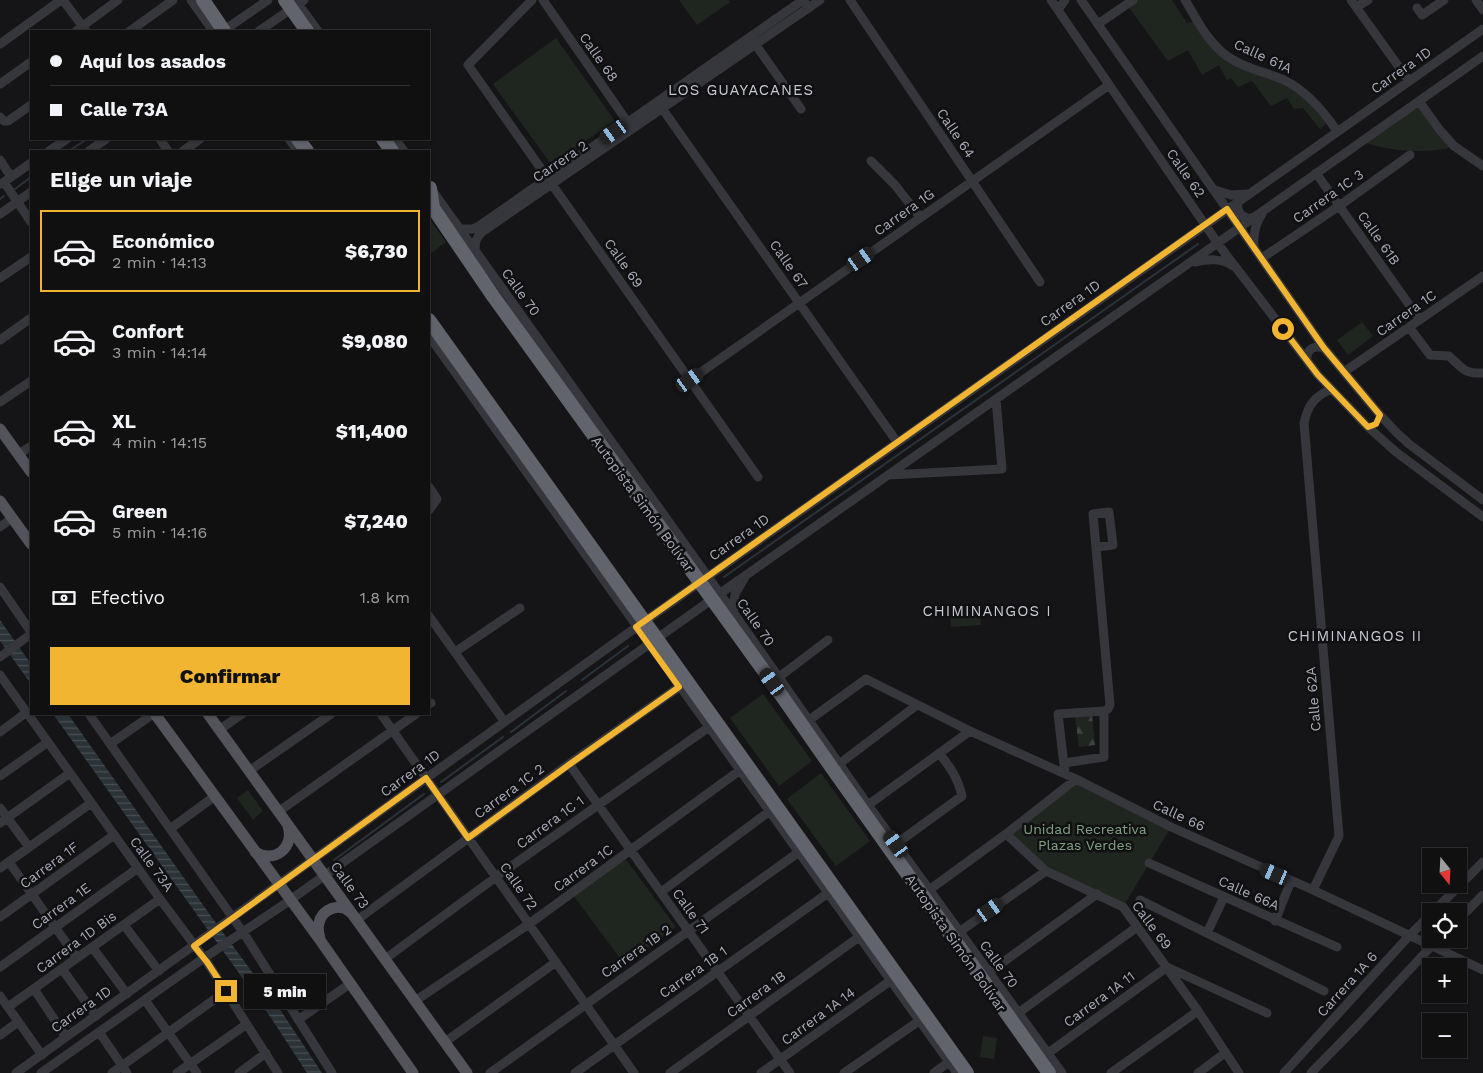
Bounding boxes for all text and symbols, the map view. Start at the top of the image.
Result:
street label: Calle 68 [576,29,622,85]
street label: Calle 61A [1231,36,1295,76]
street label: Carrera 1D [1368,43,1434,97]
text: Aquí los asados [80,50,226,73]
district label: LOS GUAYACANES [668,81,814,99]
text: Calle 73A [80,98,168,121]
street label: Calle 64 [934,105,978,161]
car [597,117,630,147]
street label: Carrera 2 [529,137,591,185]
street label: Calle 62 [1163,146,1209,200]
street label: Carrera 1C 3 [1290,166,1366,226]
text: Elige un viaje [50,167,193,192]
street label: Carrera 1G [871,185,937,239]
street label: Calle 61B [1355,208,1403,268]
icon: car [52,229,97,274]
text: Económico [112,230,215,253]
street label: Calle 69 [601,235,647,291]
street label: Calle 67 [767,237,811,291]
text: $6,730 [345,240,408,263]
car [844,244,877,274]
text: 2 min · 14:13 [112,253,207,272]
street label: Calle 70 [498,265,544,319]
street label: Carrera 1D [1037,276,1103,330]
street label: Carrera 1C [1373,287,1439,339]
route start [1272,318,1294,340]
icon: car [52,319,97,364]
text: Confort [112,320,183,343]
text: $9,080 [342,330,408,353]
text: 3 min · 14:14 [112,343,207,362]
car [673,365,706,395]
icon: car [52,409,97,454]
text: XL [112,410,136,433]
text: $11,400 [336,420,408,443]
text: 4 min · 14:15 [112,433,207,452]
street label: Autopista Simón Bolívar [588,433,698,575]
icon: car [52,499,97,544]
text: Green [112,500,168,523]
text: $7,240 [344,510,408,533]
street label: Carrera 1D [706,510,772,564]
text: 5 min · 14:16 [112,523,207,542]
icon: cash [50,584,78,612]
text: Efectivo [90,586,165,609]
text: 1.8 km [360,588,410,607]
street label: Calle 70 [734,595,778,649]
district label: CHIMINANGOS I [922,602,1052,620]
district label: CHIMINANGOS II [1288,627,1422,645]
button: Confirmar [50,647,410,705]
car [757,665,786,699]
street label: Calle 62A [1302,666,1324,732]
street label: Carrera 1D [377,746,443,800]
street label: Carrera 1C 2 [471,760,547,822]
street label: Carrera 1C 1 [513,792,587,852]
street label: Calle 66 [1150,796,1208,834]
park label: Unidad Recreativa Plazas Verdes [1023,821,1147,853]
car [881,827,910,861]
street label: Calle 73A [127,834,177,894]
street label: Carrera 1F [17,838,81,892]
street label: Carrera 1C [550,841,616,895]
north arrow [1422,848,1468,892]
map controls [1422,848,1467,1058]
street label: Calle 73 [328,858,372,912]
street label: Calle 72 [497,859,541,913]
car [1258,861,1291,887]
street label: Autopista Simón Bolívar [902,871,1010,1015]
street label: Calle 66A [1216,872,1282,914]
street label: Carrera 1E [28,879,94,933]
street label: Calle 71 [669,885,713,937]
car [973,895,1006,925]
street label: Calle 69 [1129,898,1175,952]
button: locate [1422,903,1467,948]
street label: Carrera 1D Bis [33,908,119,976]
street label: Carrera 1B 2 [598,921,674,981]
street label: Calle 70 [976,937,1022,991]
street label: Carrera 1B 1 [656,943,730,1001]
street label: Carrera 1A 6 [1314,948,1380,1020]
button: + [1422,958,1467,1003]
street label: Carrera 1B [723,967,789,1021]
street label: Carrera 1A 11 [1060,968,1138,1030]
callout: 5 min [244,974,326,1008]
route end [215,980,237,1002]
street label: Carrera 1D [48,982,114,1036]
text: 5 min [263,982,307,1001]
street label: Carrera 1A 14 [778,984,858,1048]
button: − [1422,1013,1467,1058]

